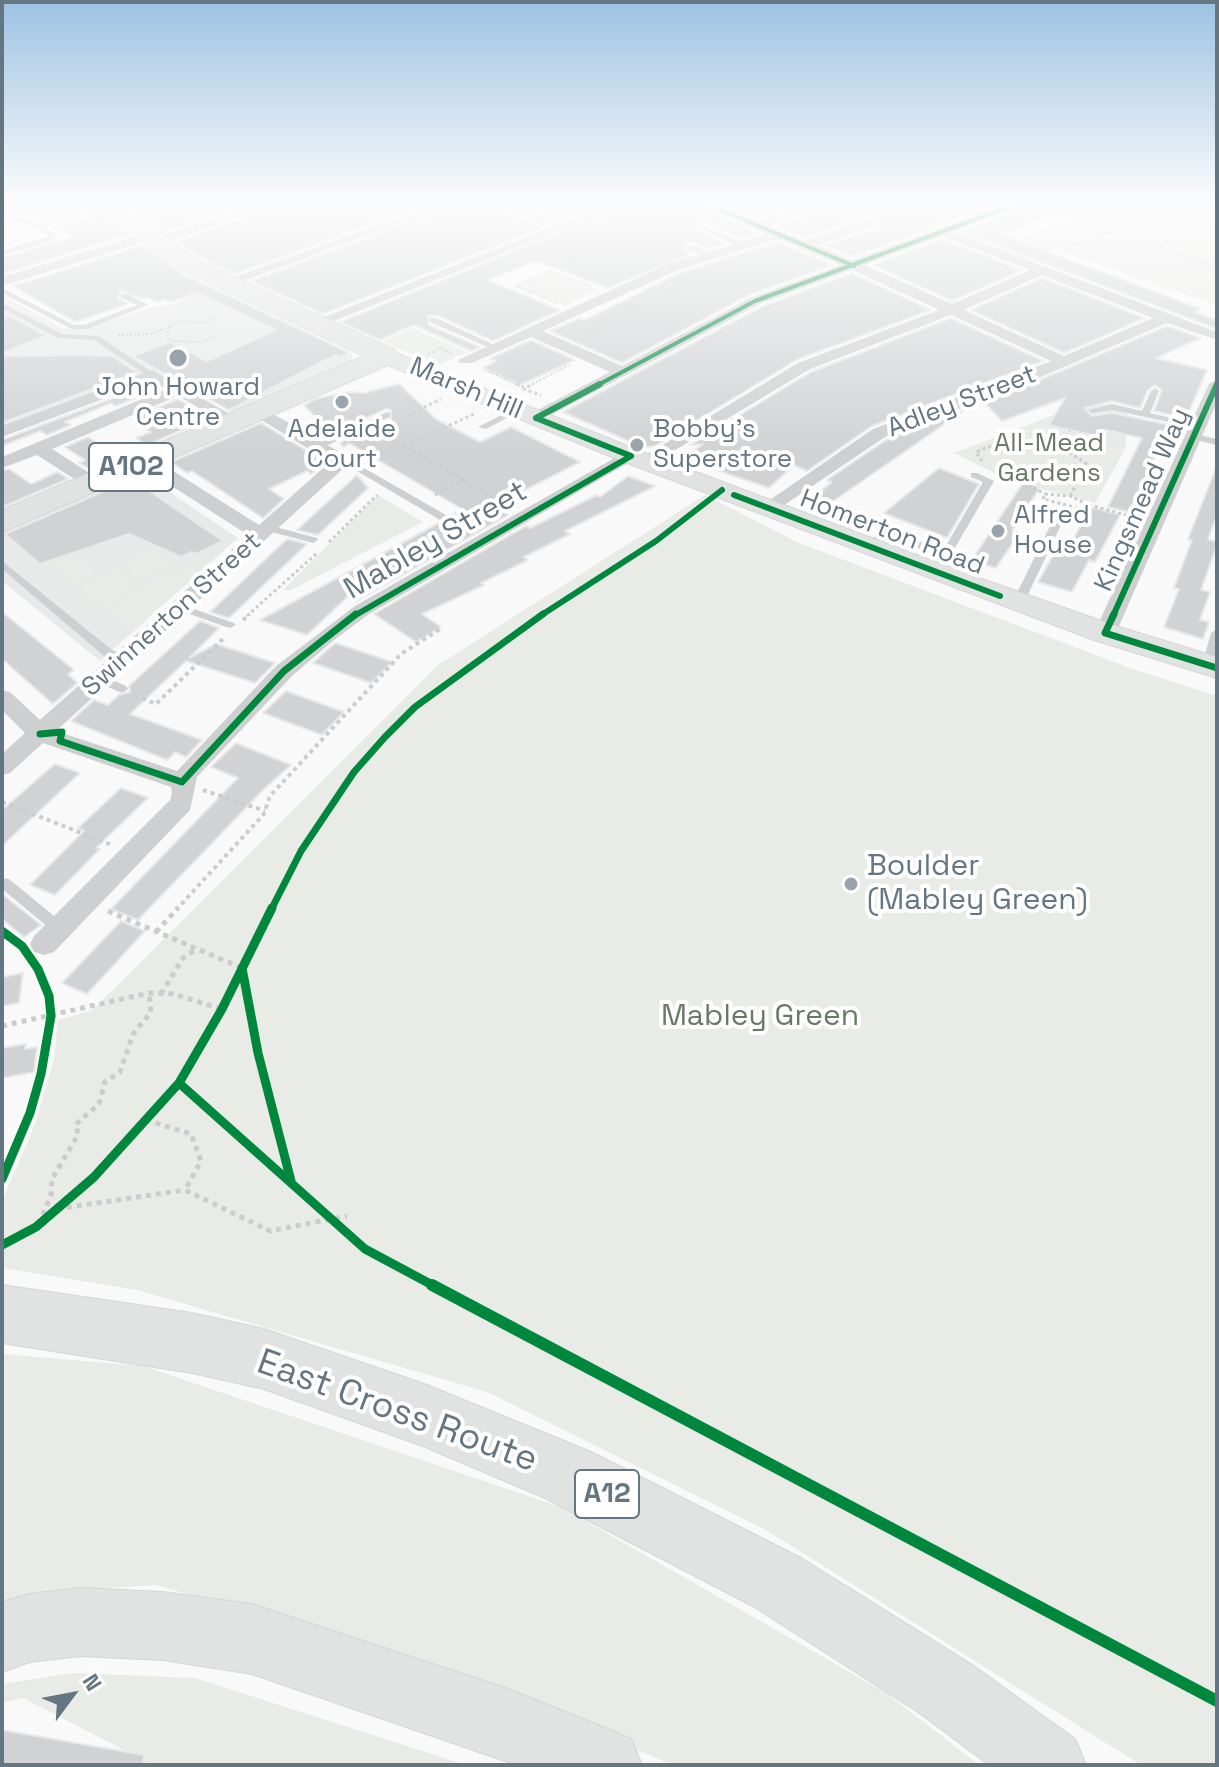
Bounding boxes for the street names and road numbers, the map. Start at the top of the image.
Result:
street label: Marsh Hill [405,351,527,427]
street label: Adley Street [883,359,1041,445]
street label: Kingsmead Way [1089,404,1197,596]
road number: A102 [89,443,173,491]
street label: Mabley Street [338,474,534,608]
street label: Homerton Road [796,484,988,582]
street label: Swinnerton Street [76,527,268,703]
street label: East Cross Route [251,1341,543,1483]
road number: A12 [575,1470,639,1518]

